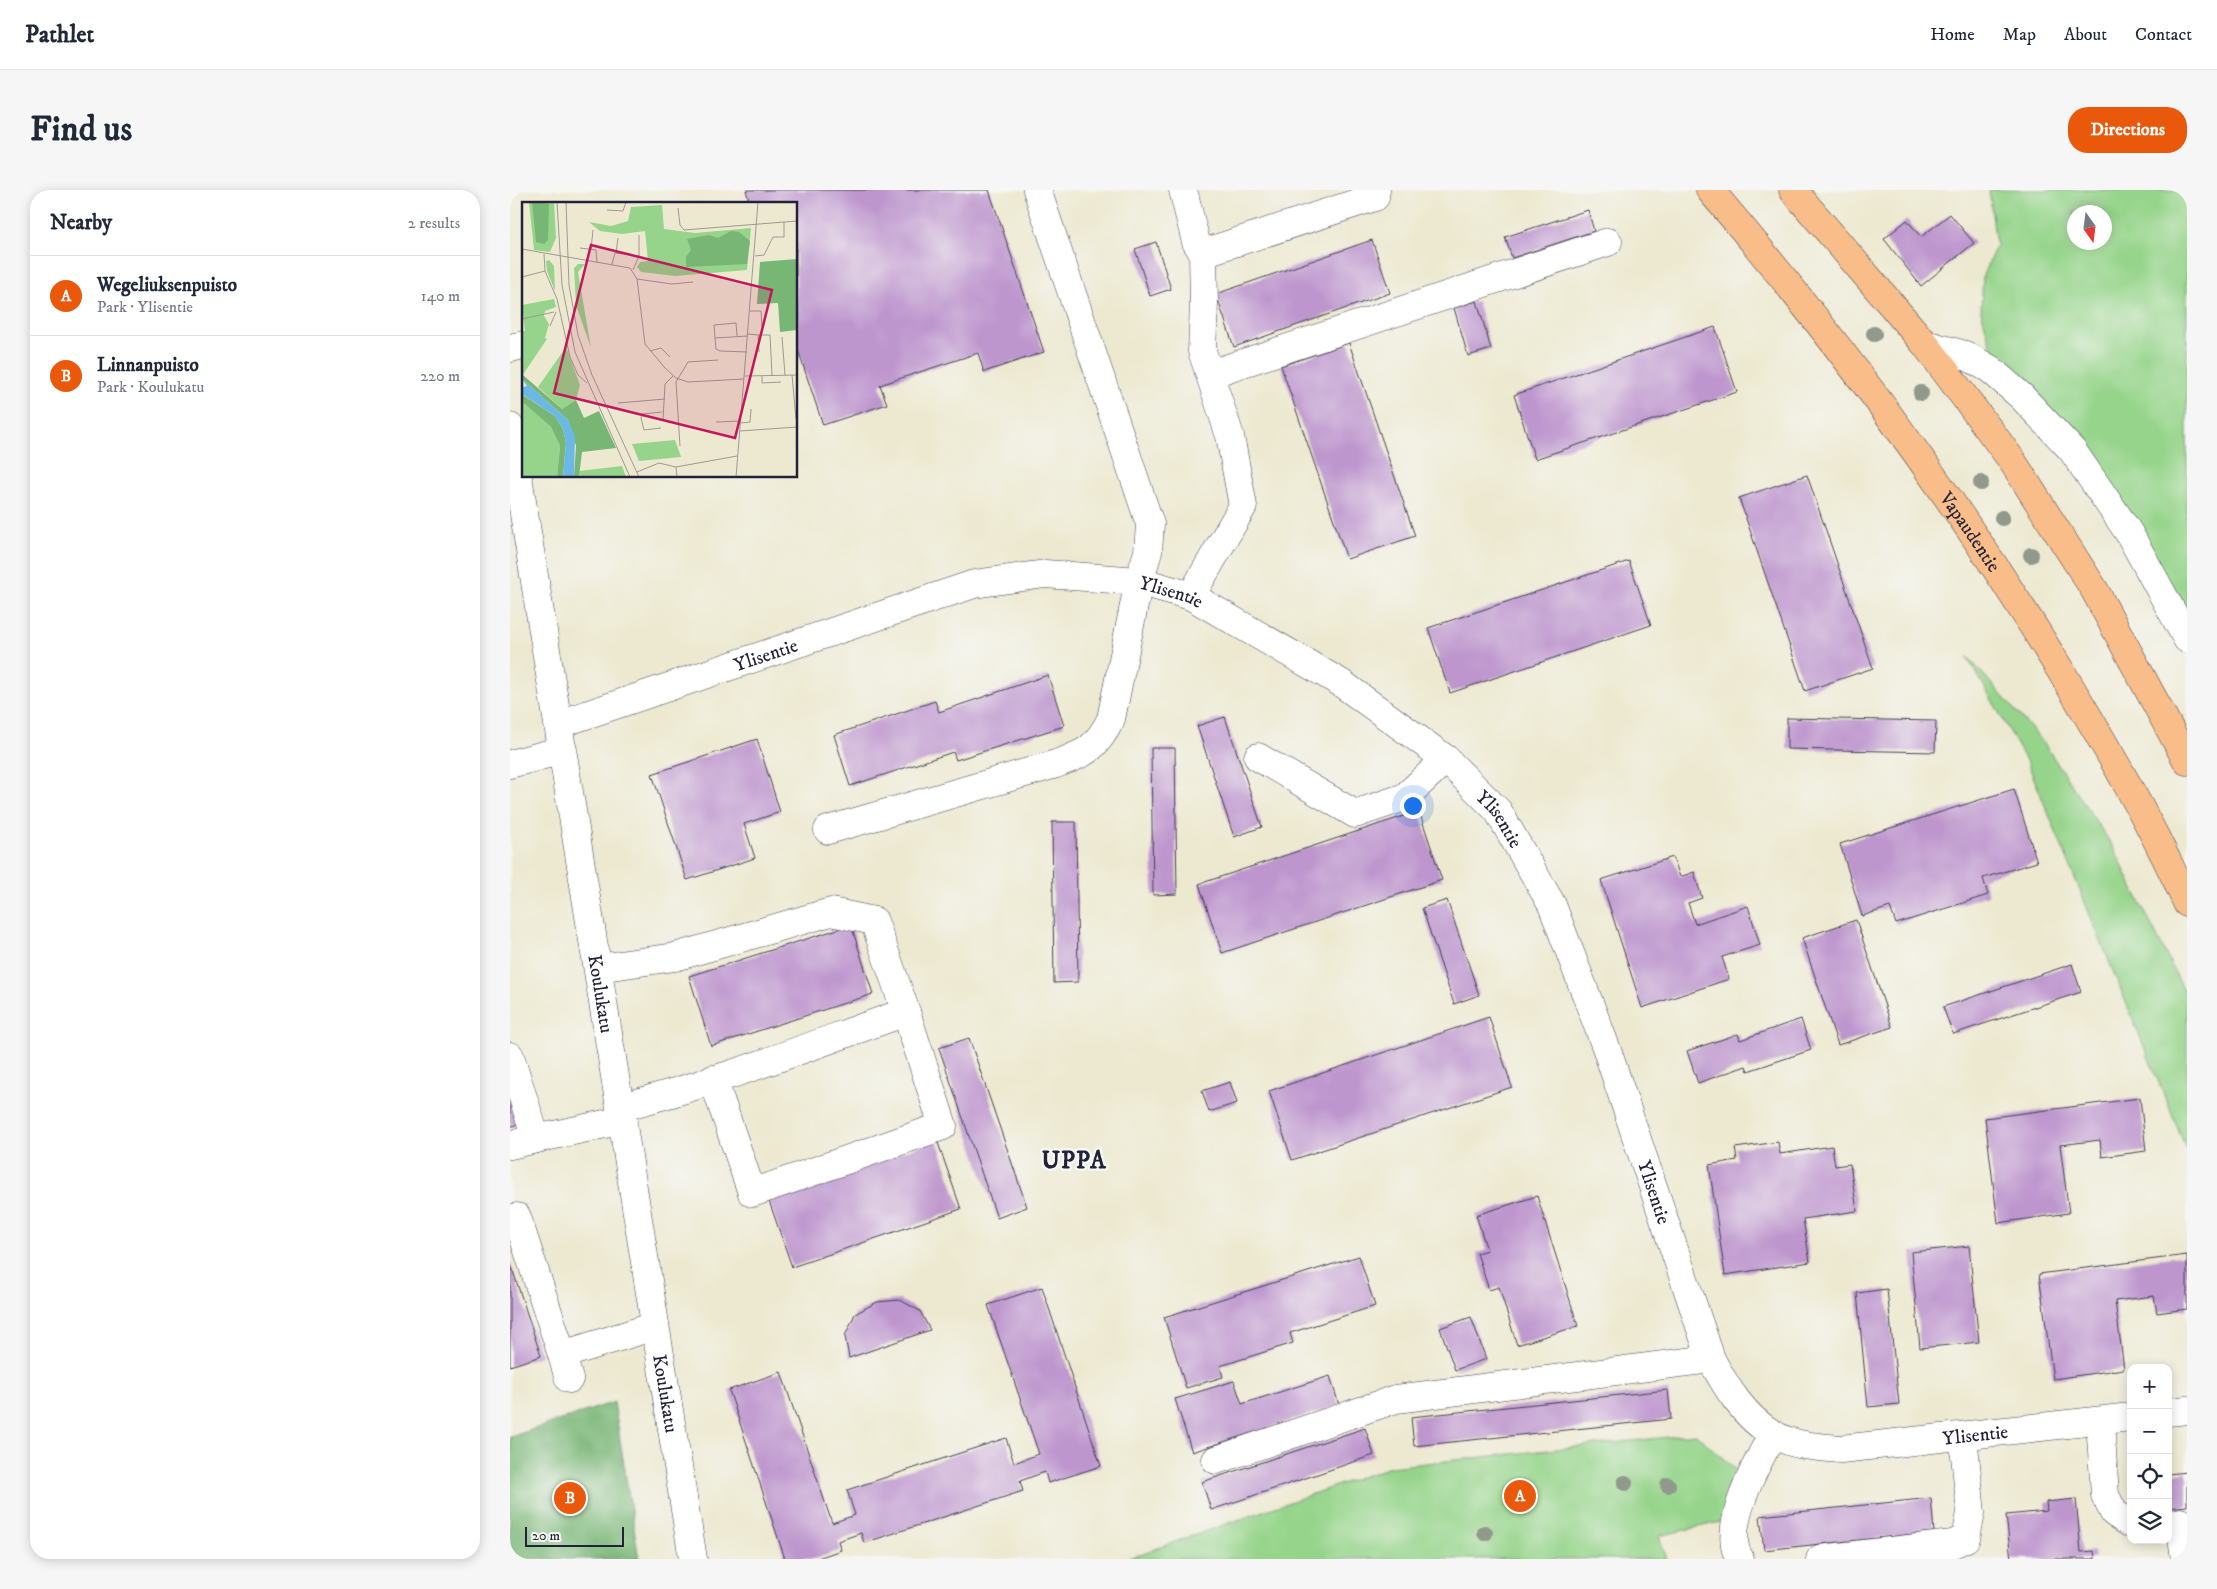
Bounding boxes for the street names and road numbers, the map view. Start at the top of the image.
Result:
street label: Vapaudentie [1934,487,2005,577]
street label: Ylisentie [1137,572,1207,614]
street label: Ylisentie [731,634,801,677]
street label: Ylisentie [1471,786,1527,853]
street label: Koulukatu [582,953,618,1035]
street label: Ylisentie [1632,1158,1675,1228]
street label: Koulukatu [647,1353,682,1435]
street label: Ylisentie [1941,1421,2009,1451]

